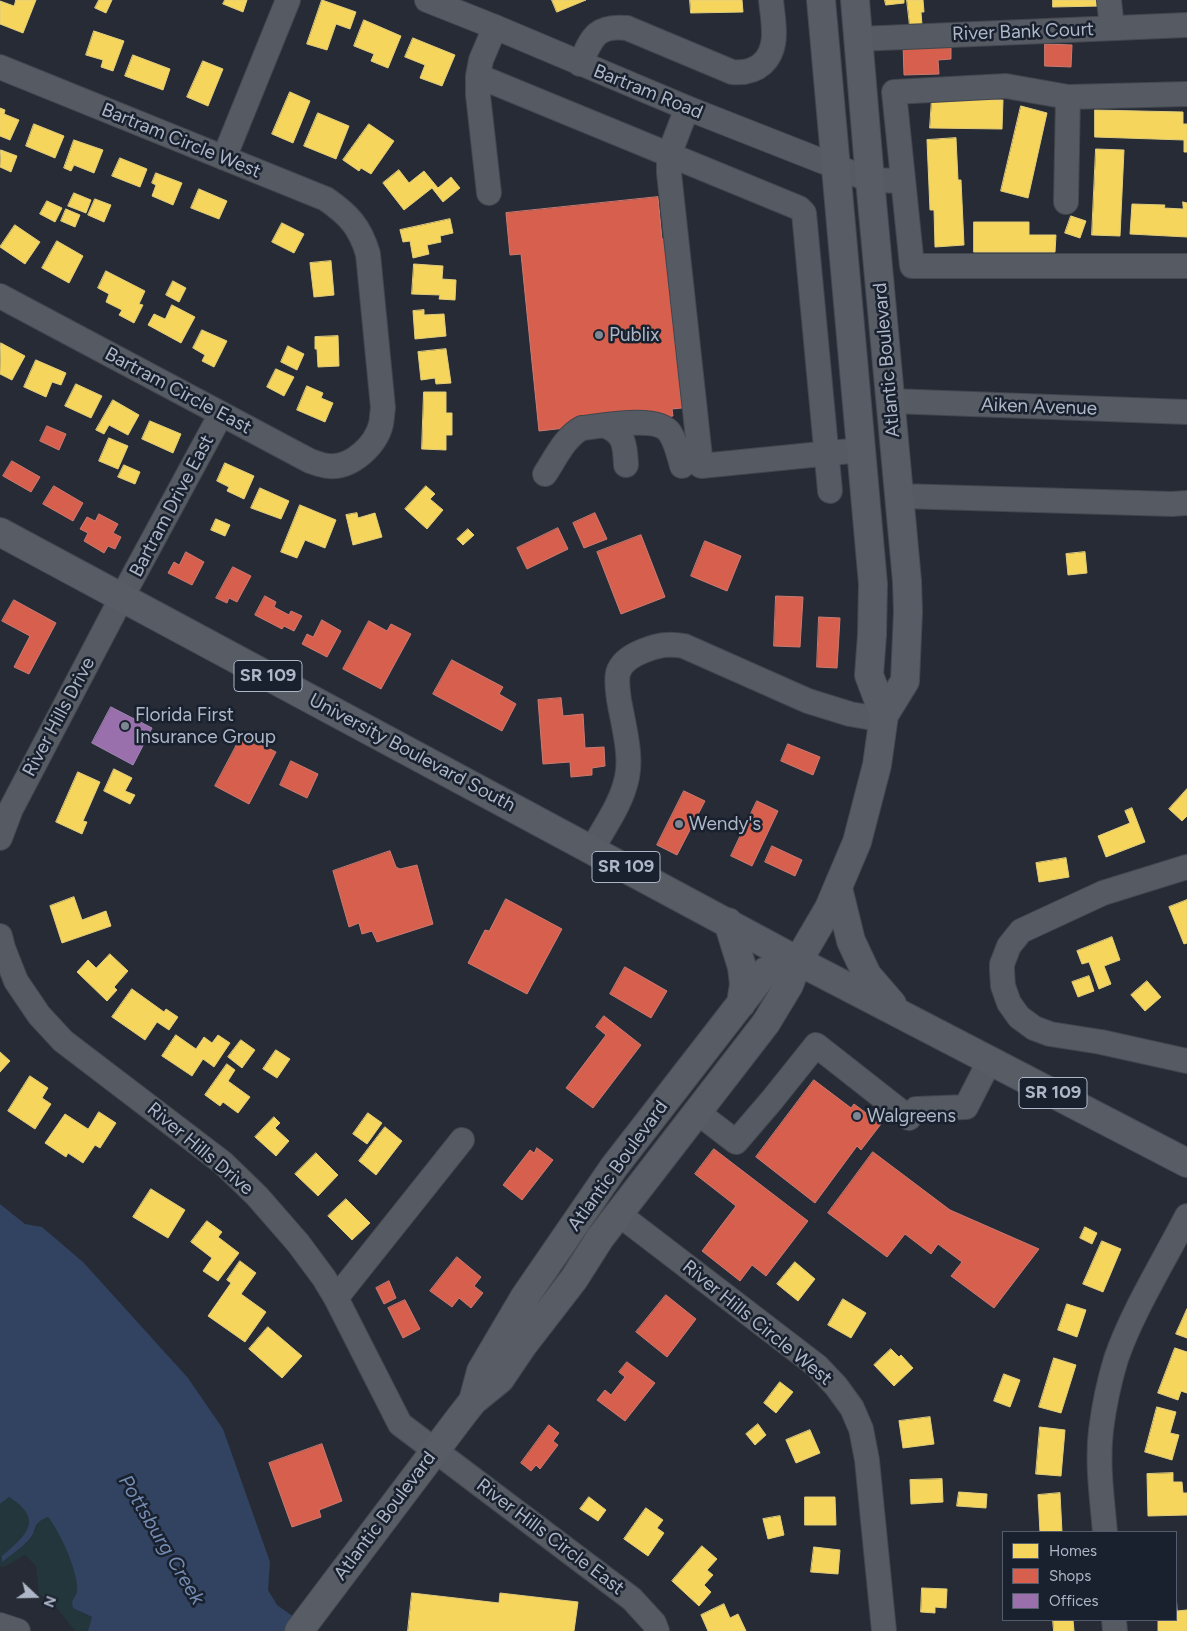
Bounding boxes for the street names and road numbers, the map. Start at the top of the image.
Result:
street label: River Bank Court [952,18,1094,46]
street label: Bartram Road [590,60,706,124]
street label: Bartram Circle West [98,99,264,183]
street label: Atlantic Boulevard [869,282,905,438]
street label: Bartram Circle East [101,343,255,439]
street label: Aiken Avenue [981,394,1097,420]
street label: Bartram Drive East [125,431,219,581]
street label: River Hills Drive [18,653,100,781]
road number: SR 109 [234,660,302,691]
street label: University Boulevard South [305,689,519,817]
road number: SR 109 [592,852,660,882]
road number: SR 109 [1019,1078,1087,1108]
street label: Atlantic Boulevard [563,1096,673,1236]
street label: River Hills Drive [142,1098,258,1200]
street label: River Hills Circle West [678,1256,836,1390]
street label: Atlantic Boulevard [329,1447,441,1585]
street label: River Hills Circle East [472,1474,628,1600]

